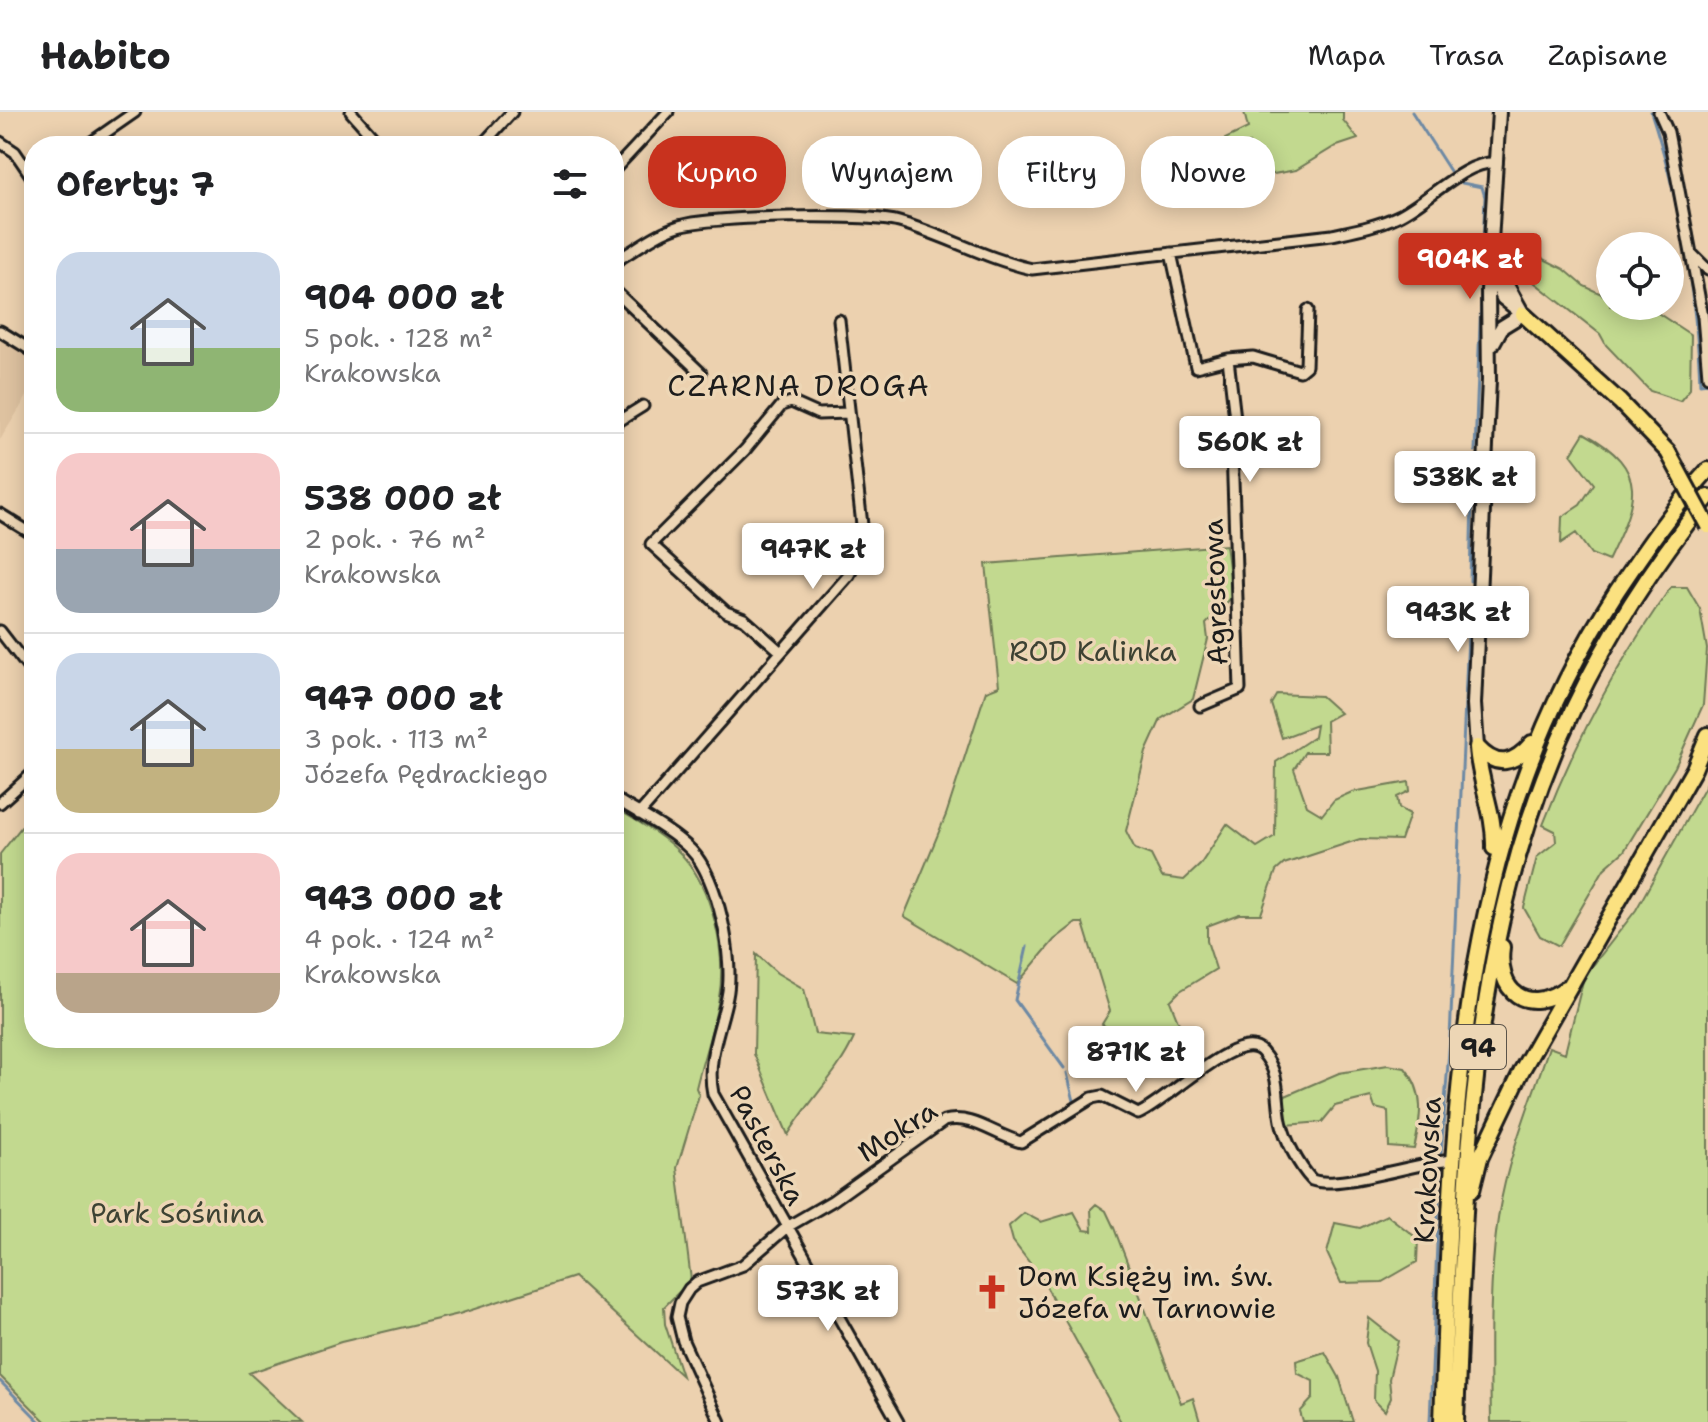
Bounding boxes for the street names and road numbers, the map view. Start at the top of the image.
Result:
street label: Agrestowa [1193,518,1237,666]
road number: 94 [1450,1025,1506,1069]
street label: Pasterska [721,1078,815,1212]
street label: Mokra [850,1091,944,1171]
street label: Krakowska [1404,1096,1450,1244]

